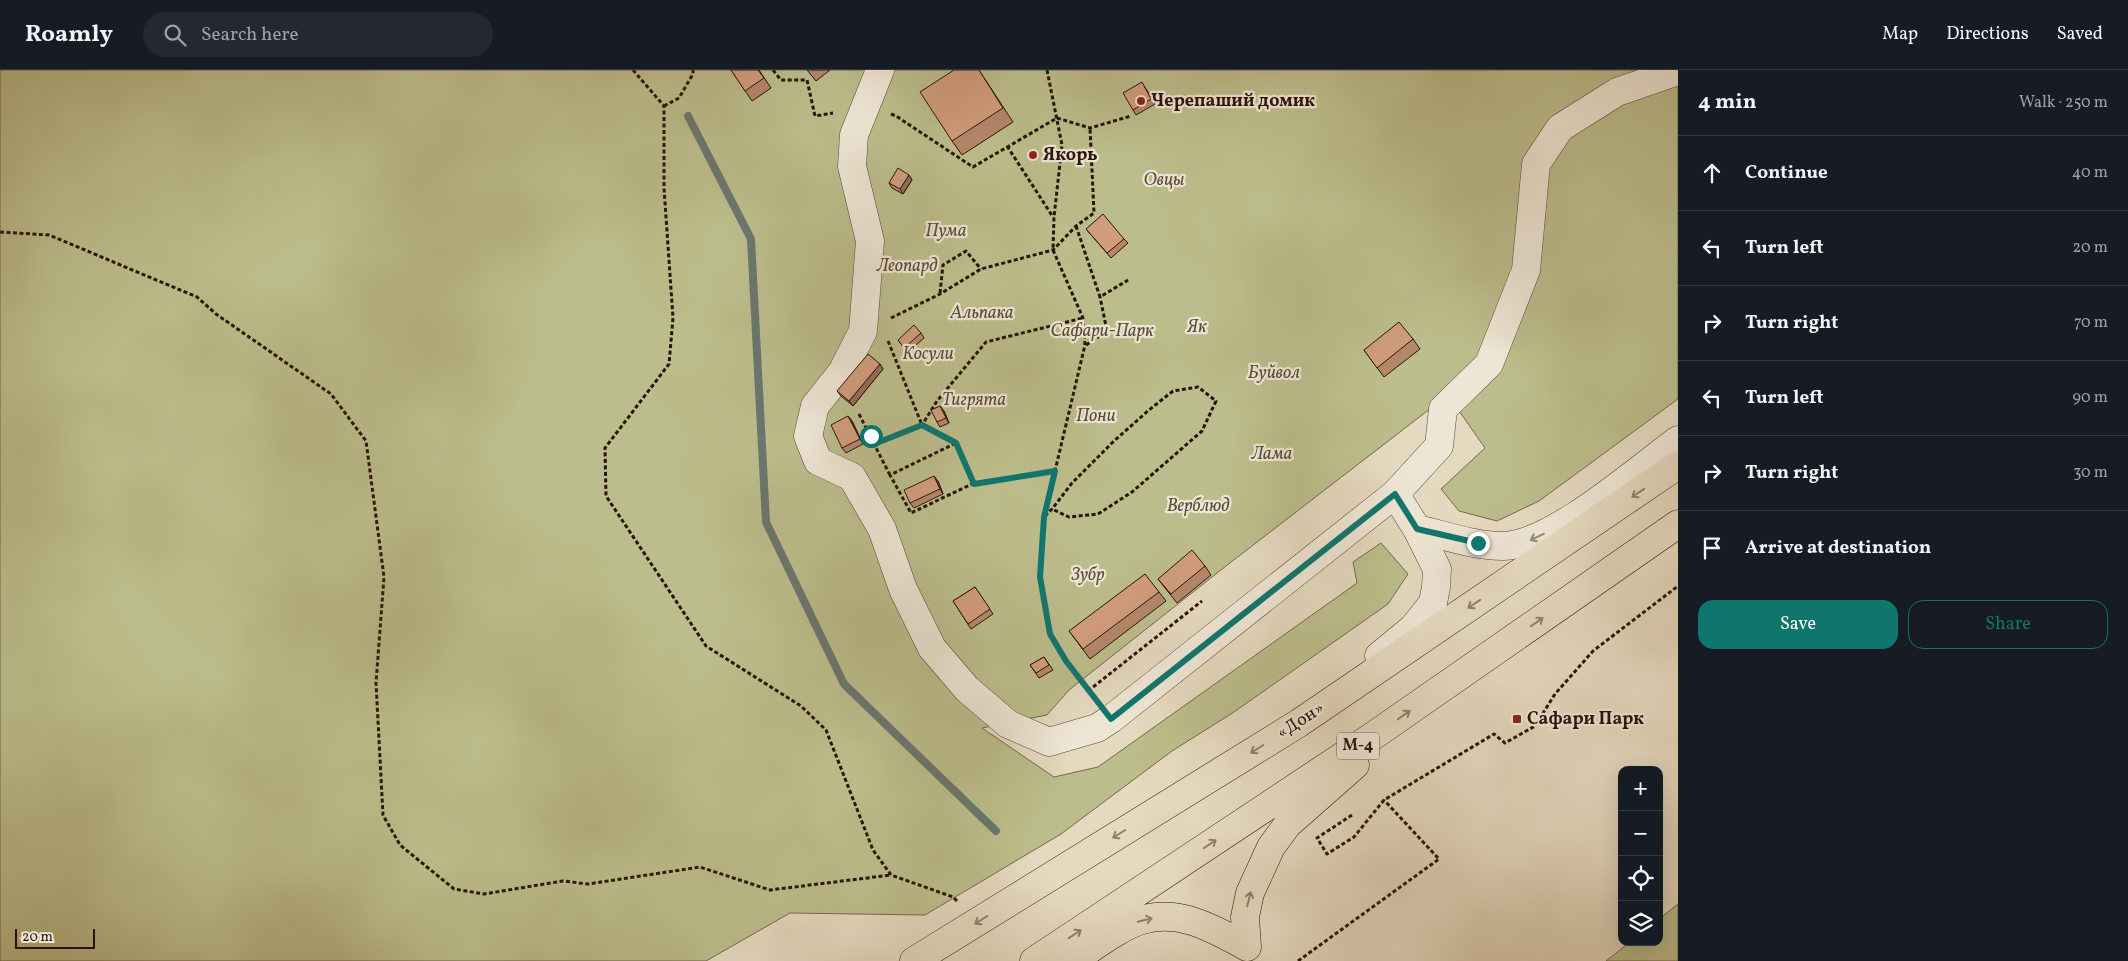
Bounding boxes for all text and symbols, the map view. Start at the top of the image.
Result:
search box [143,12,493,57]
text: Roamly [25,18,113,52]
icon: search [161,21,189,49]
text: Search here [201,22,298,48]
text: Map [1882,22,1918,47]
text: Directions [1946,22,2029,47]
text: Saved [2057,22,2103,47]
text: 4 min [1698,88,1757,117]
place label: Черепаший домик [1151,89,1315,114]
text: Walk · 250 m [2019,92,2108,114]
marker: Черепаший домик [1135,95,1147,107]
place label: Якорь [1043,143,1097,168]
marker: Якорь [1027,149,1039,161]
icon: ahead [1698,159,1726,187]
text: Continue [1745,160,1828,186]
text: 40 m [2072,162,2108,184]
park label: Овцы [1143,168,1185,193]
park label: Пума [925,219,967,244]
icon: left [1698,234,1726,262]
text: Turn left [1745,235,1824,261]
text: 20 m [2073,237,2108,259]
park label: Леопард [876,254,938,279]
park label: Альпака [949,301,1014,326]
icon: right [1698,309,1726,337]
text: Turn right [1745,310,1838,336]
text: 70 m [2074,312,2108,334]
park label: Як [1186,315,1207,340]
park label: Сафари-Парк [1050,319,1154,344]
park label: Косули [902,342,954,367]
park label: Буйвол [1248,361,1300,386]
icon: left [1698,384,1726,412]
text: Turn left [1745,385,1824,411]
text: 90 m [2072,387,2108,409]
park label: Тигрята [942,388,1006,413]
park label: Пони [1076,404,1116,429]
route start [860,425,883,448]
park label: Лама [1251,442,1292,467]
icon: right [1698,459,1726,487]
text: Turn right [1745,460,1838,486]
text: 30 m [2073,462,2108,484]
one-way arrow [1631,488,1645,498]
park label: Верблюд [1167,494,1230,519]
route end [1467,532,1490,555]
one-way arrow [1530,532,1545,542]
icon: arrive [1698,534,1726,562]
text: Arrive at destination [1745,535,1931,561]
park label: Зубр [1071,563,1105,588]
one-way arrow [1468,599,1482,609]
button: Save [1698,600,1898,649]
button: Share [1908,600,2108,649]
one-way arrow [1530,617,1544,627]
street label: «Дон» [1272,696,1330,746]
place label: Сафари Парк [1527,707,1644,732]
one-way arrow [1396,710,1410,720]
marker: Сафари Парк [1511,713,1523,725]
road number: М-4 [1337,732,1379,759]
one-way arrow [1251,744,1265,754]
map controls [1618,766,1663,946]
button: + [1618,766,1663,811]
button: − [1618,811,1663,856]
one-way arrow [1113,830,1127,840]
one-way arrow [1203,839,1217,849]
button: locate [1618,856,1663,901]
one-way arrow [1245,892,1254,908]
button: layers [1618,901,1663,946]
one-way arrow [1136,915,1152,924]
one-way arrow [975,916,989,926]
scale bar [15,926,95,949]
text: 20 m [22,928,53,947]
one-way arrow [1068,929,1082,939]

